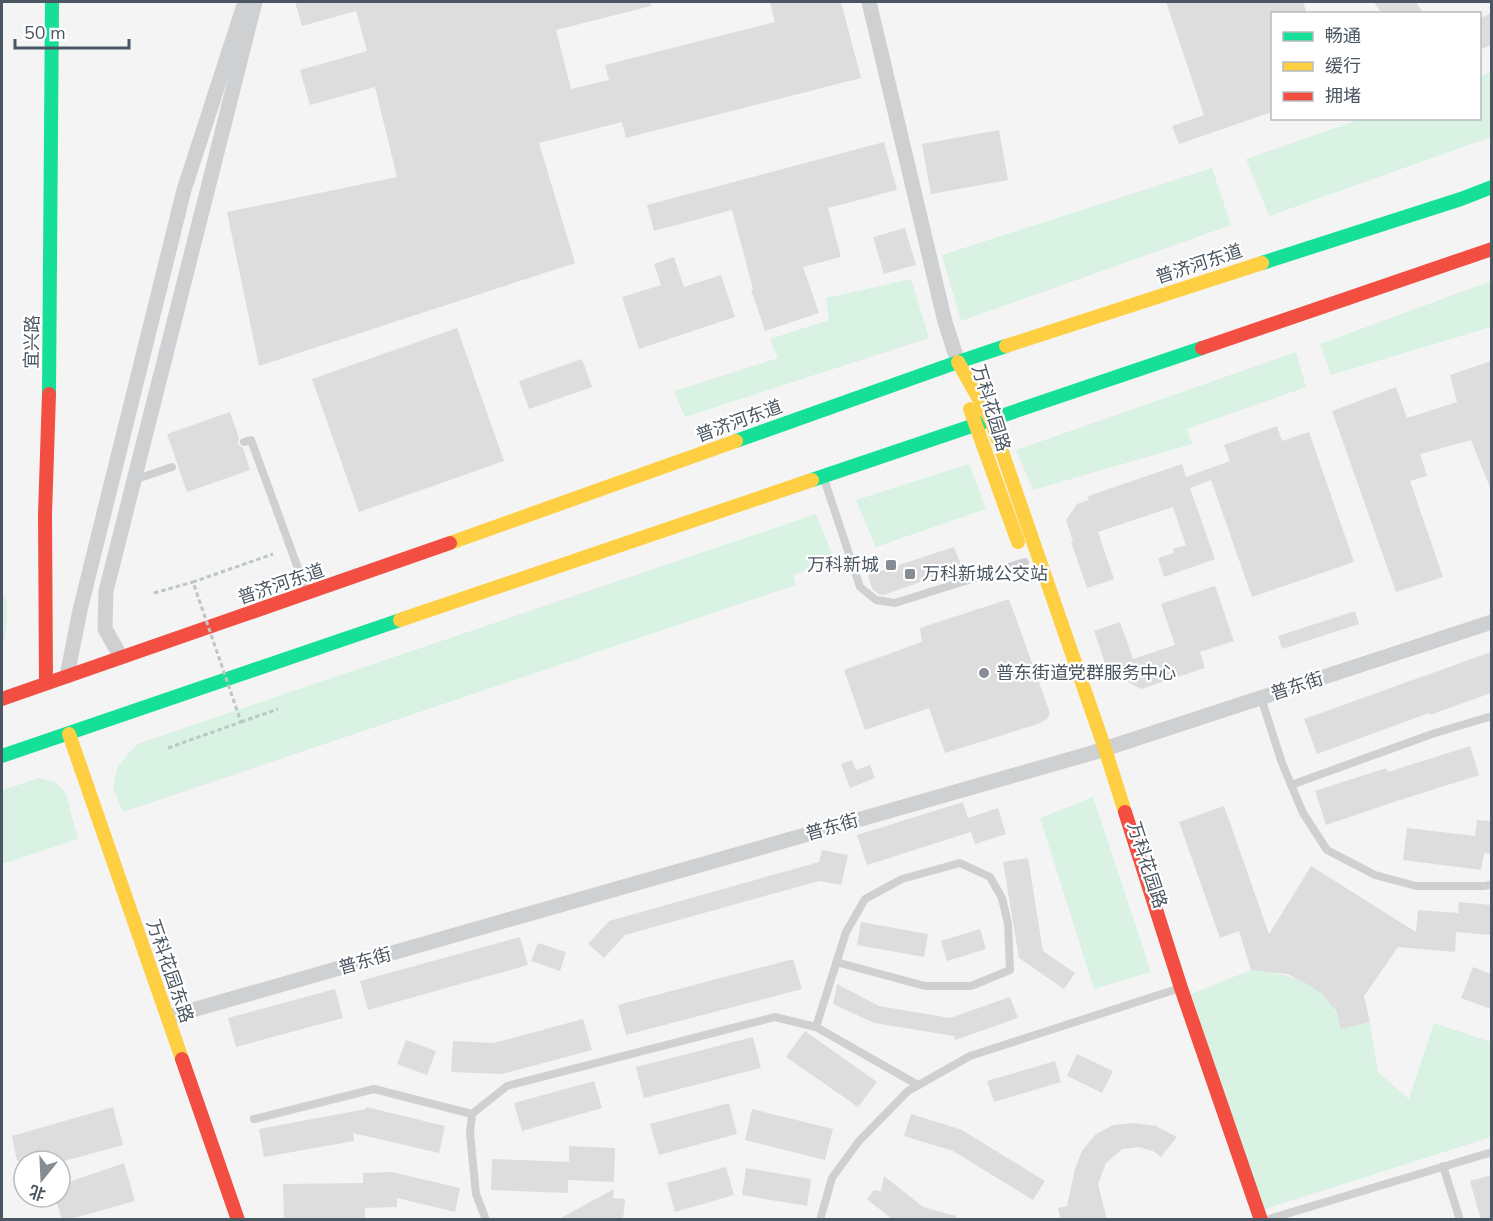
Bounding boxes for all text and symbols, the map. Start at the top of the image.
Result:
scale bar [15,12,129,50]
legend [1271,12,1481,120]
text: 50 m [24,21,66,45]
text: 畅通 [1325,24,1361,48]
text: 缓行 [1325,54,1361,78]
text: 拥堵 [1325,84,1361,108]
street label: 普济河东道 [1152,239,1246,289]
street label: 宜兴路 [20,315,44,369]
street label: 万科花园路 [966,361,1016,455]
street label: 普济河东道 [693,394,785,448]
place label: 万科新城 [807,553,879,577]
street label: 普济河东道 [235,558,327,610]
marker: 万科新城 [884,558,898,572]
place label: 万科新城公交站 [922,562,1048,586]
marker: 万科新城公交站 [903,567,917,581]
place label: 普东街道党群服务中心 [996,661,1176,685]
marker: 普东街道党群服务中心 [977,666,991,680]
street label: 普东街 [1268,666,1326,706]
street label: 普东街 [803,808,861,846]
street label: 万科花园路 [1122,818,1172,912]
street label: 万科花园东路 [141,916,199,1026]
street label: 普东街 [336,942,394,980]
north arrow [12,1149,72,1209]
text: 北 [27,1179,49,1205]

